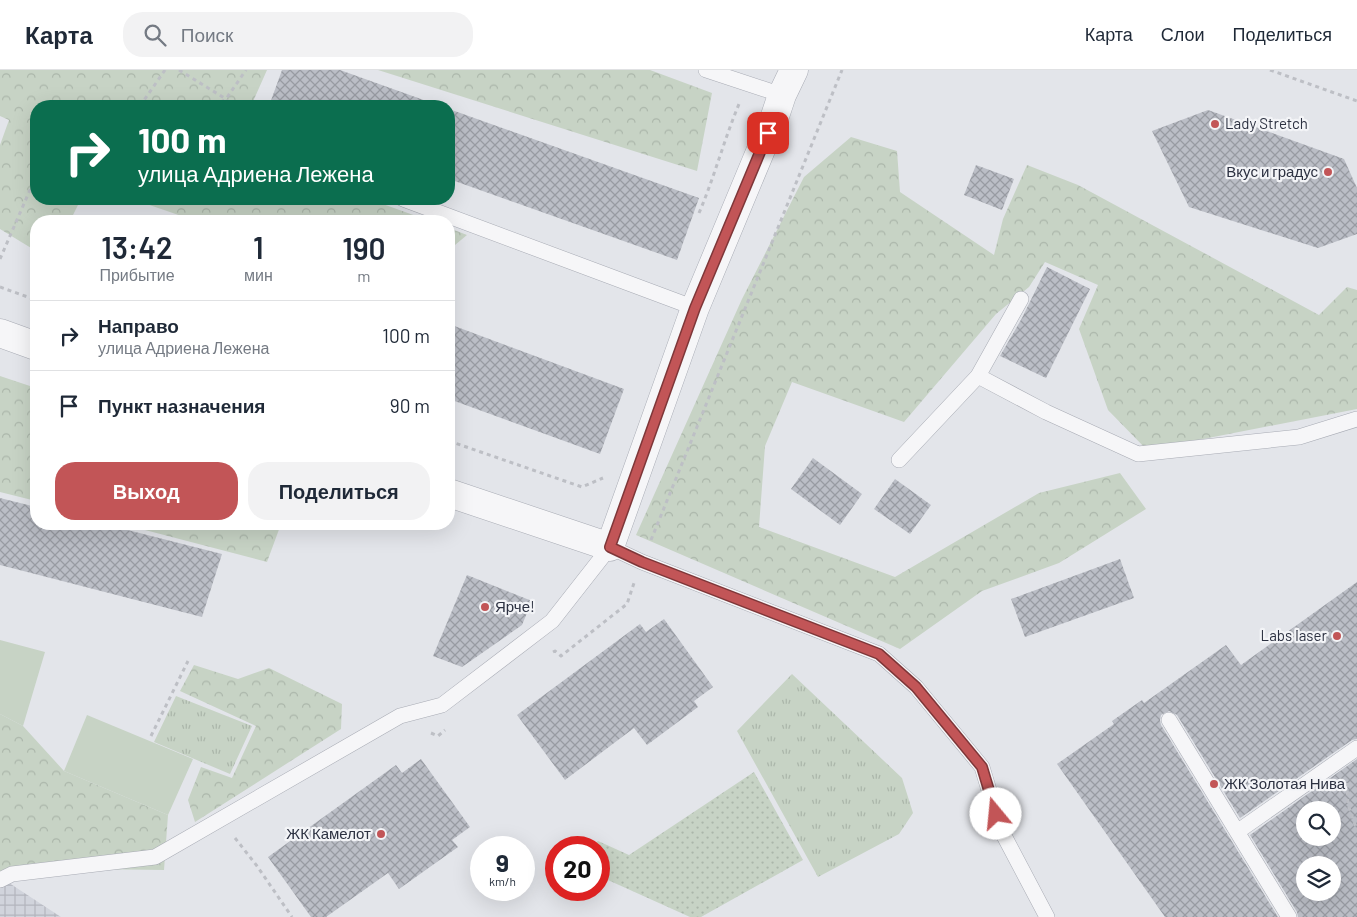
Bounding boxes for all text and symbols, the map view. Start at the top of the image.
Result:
search box [123,12,473,57]
text: Карта [25,20,93,49]
icon: search [141,21,169,49]
text: Поиск [181,23,233,46]
text: Карта [1085,23,1133,45]
text: Слои [1161,23,1205,45]
text: Поделиться [1233,23,1332,45]
pin [747,112,789,154]
place label: Lady Stretch [1225,114,1308,132]
text: 100 m [138,118,227,160]
marker: Lady Stretch [1209,118,1221,130]
icon: arrive [754,119,782,147]
icon: right [55,120,120,185]
text: улица Адриена Лежена [138,160,374,186]
place label: Вкус и градус [1226,162,1318,180]
marker: Вкус и градус [1322,166,1334,178]
text: 13:42 [101,229,173,265]
text: 1 [253,229,264,265]
text: 190 [342,230,386,266]
text: Прибытие [99,265,175,284]
text: мин [244,265,273,284]
text: m [357,266,370,285]
text: Направо [98,314,179,337]
icon: right [55,322,83,350]
text: 100 m [382,324,430,347]
text: улица Адриена Лежена [98,338,269,357]
icon: arrive [55,392,83,420]
text: Пункт назначения [98,394,265,417]
text: 90 m [390,394,430,417]
button: Выход [55,462,238,520]
button: Поделиться [248,462,430,520]
place label: Ярче! [495,597,535,615]
marker: Ярче! [479,601,491,613]
place label: Labs laser [1261,626,1328,644]
marker: Labs laser [1331,630,1343,642]
place label: ЖК Золотая Нива [1224,774,1346,792]
marker: ЖК Золотая Нива [1208,778,1220,790]
position arrow [969,787,1021,839]
map controls [1296,801,1341,901]
button: search [1296,801,1341,846]
place label: ЖК Камелот [286,824,371,842]
marker: ЖК Камелот [375,828,387,840]
speed limit sign: 20 [545,836,610,901]
text: 9 [496,847,509,877]
button: layers [1296,856,1341,901]
text: km/h [489,874,516,888]

